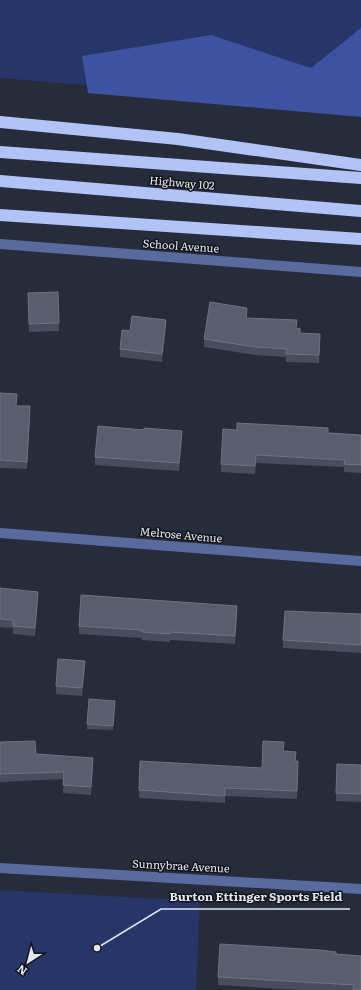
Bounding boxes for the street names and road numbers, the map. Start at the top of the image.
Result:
street label: Highway 102 [149,171,216,193]
street label: School Avenue [142,234,220,256]
street label: Melrose Avenue [139,522,223,546]
street label: Sunnybrae Avenue [132,854,230,876]

